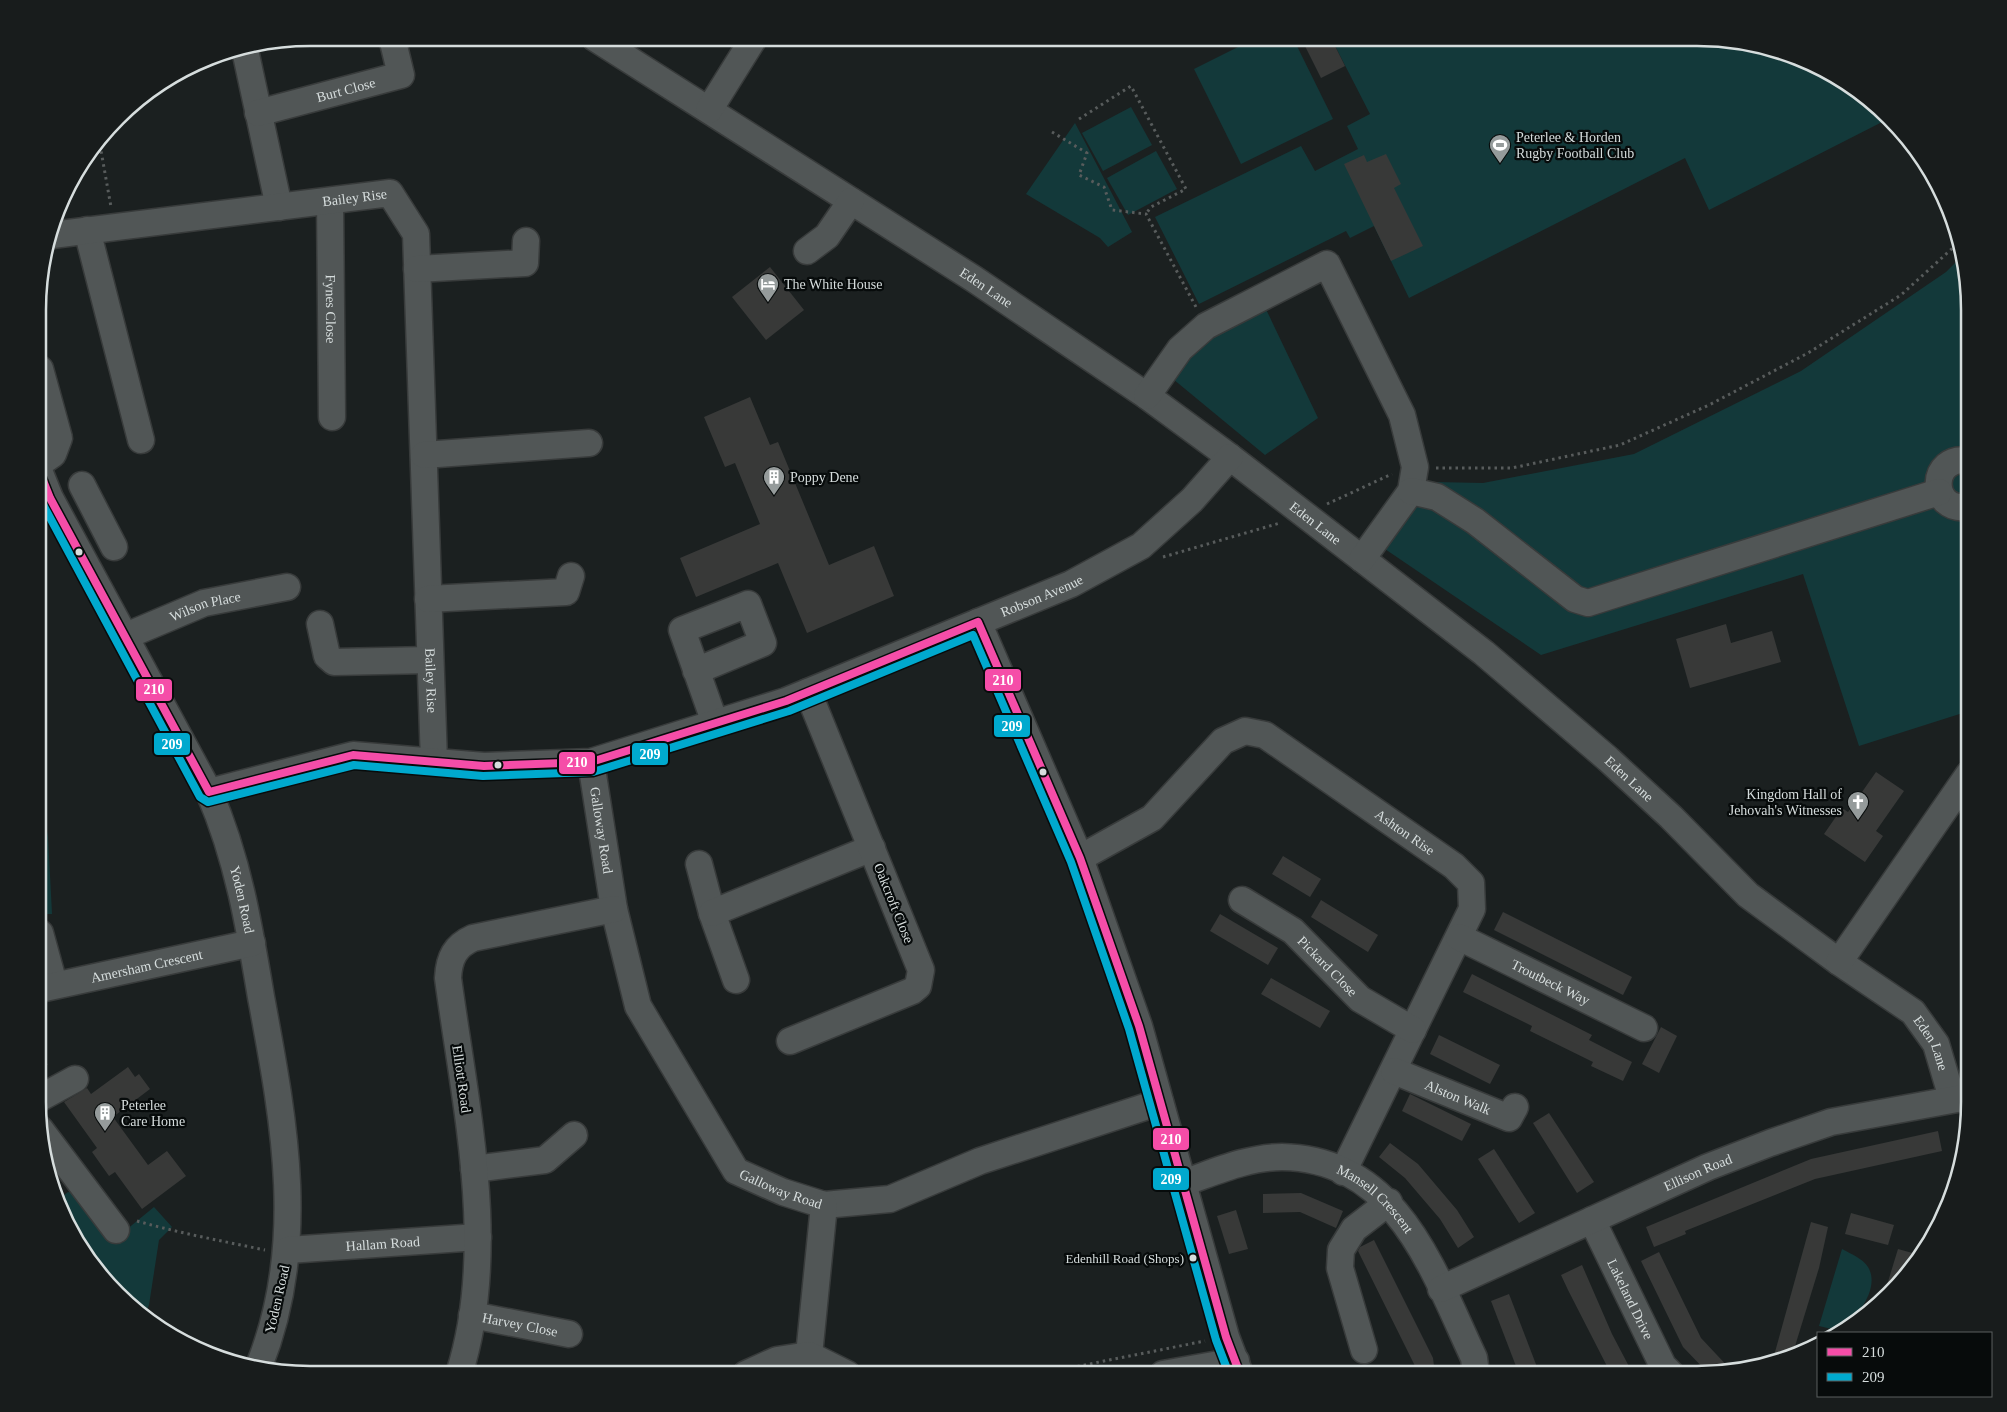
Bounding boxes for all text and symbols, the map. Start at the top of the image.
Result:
street label: Burt Close [315,75,377,105]
place label: Peterlee & Horden Rugby Football Club [1516,130,1634,161]
sports icon: Peterlee & Horden Rugby Football Club [1488,133,1512,164]
street label: Bailey Rise [322,186,388,209]
street label: Eden Lane [957,265,1015,311]
hotel icon: The White House [756,272,780,303]
street label: Fynes Close [323,274,338,344]
place label: The White House [784,277,883,292]
building icon: Poppy Dene [762,465,786,496]
place label: Poppy Dene [790,470,859,485]
street label: Eden Lane [1287,499,1344,548]
unlabelled marker [74,547,84,557]
street label: Robson Avenue [998,572,1086,620]
street label: Wilson Place [168,589,242,625]
street label: Bailey Rise [422,648,439,713]
line badge: 210 [984,668,1022,692]
text: 210 [993,673,1014,688]
line badge: 210 [135,678,173,702]
text: 210 [144,682,165,697]
line badge: 209 [993,714,1031,738]
text: 209 [1002,719,1023,734]
line badge: 209 [153,732,191,756]
text: 209 [162,737,183,752]
line badge: 209 [631,742,669,766]
text: 209 [640,747,661,762]
line badge: 210 [558,751,596,775]
street label: Eden Lane [1602,753,1656,805]
text: 210 [567,755,588,770]
unlabelled marker [493,760,503,770]
unlabelled marker [1038,767,1048,777]
street label: Galloway Road [587,786,615,875]
place label: Kingdom Hall of Jehovah's Witnesses [1729,787,1842,818]
church icon: Kingdom Hall of Jehovah's Witnesses [1846,790,1870,821]
street label: Ashton Rise [1372,807,1437,858]
street label: Oakcroft Close [871,861,916,945]
street label: Yoden Road [227,864,257,935]
street label: Pickard Close [1294,933,1360,1000]
street label: Amersham Crescent [89,947,204,986]
street label: Troutbeck Way [1509,957,1592,1008]
street label: Eden Lane [1910,1013,1950,1072]
street label: Elliott Road [449,1044,474,1114]
street label: Alston Walk [1423,1077,1493,1118]
place label: Peterlee Care Home [121,1098,185,1129]
building icon: Peterlee Care Home [93,1101,117,1132]
line badge: 210 [1152,1127,1190,1151]
text: 210 [1161,1132,1182,1147]
street label: Ellison Road [1661,1152,1734,1194]
street label: Mansell Crescent [1335,1162,1416,1236]
street label: Galloway Road [737,1166,824,1212]
line badge: 209 [1152,1167,1190,1191]
text: 209 [1161,1172,1182,1187]
street label: Hallam Road [345,1234,420,1254]
place label: Edenhill Road (Shops) [1066,1251,1184,1266]
marker: Edenhill Road (Shops) [1188,1253,1198,1263]
street label: Lakeland Drive [1604,1257,1656,1342]
street label: Yoden Road [262,1264,293,1334]
street label: Harvey Close [481,1310,559,1340]
legend [1817,1332,1992,1397]
text: 210 [1862,1344,1885,1360]
text: 209 [1862,1369,1885,1385]

